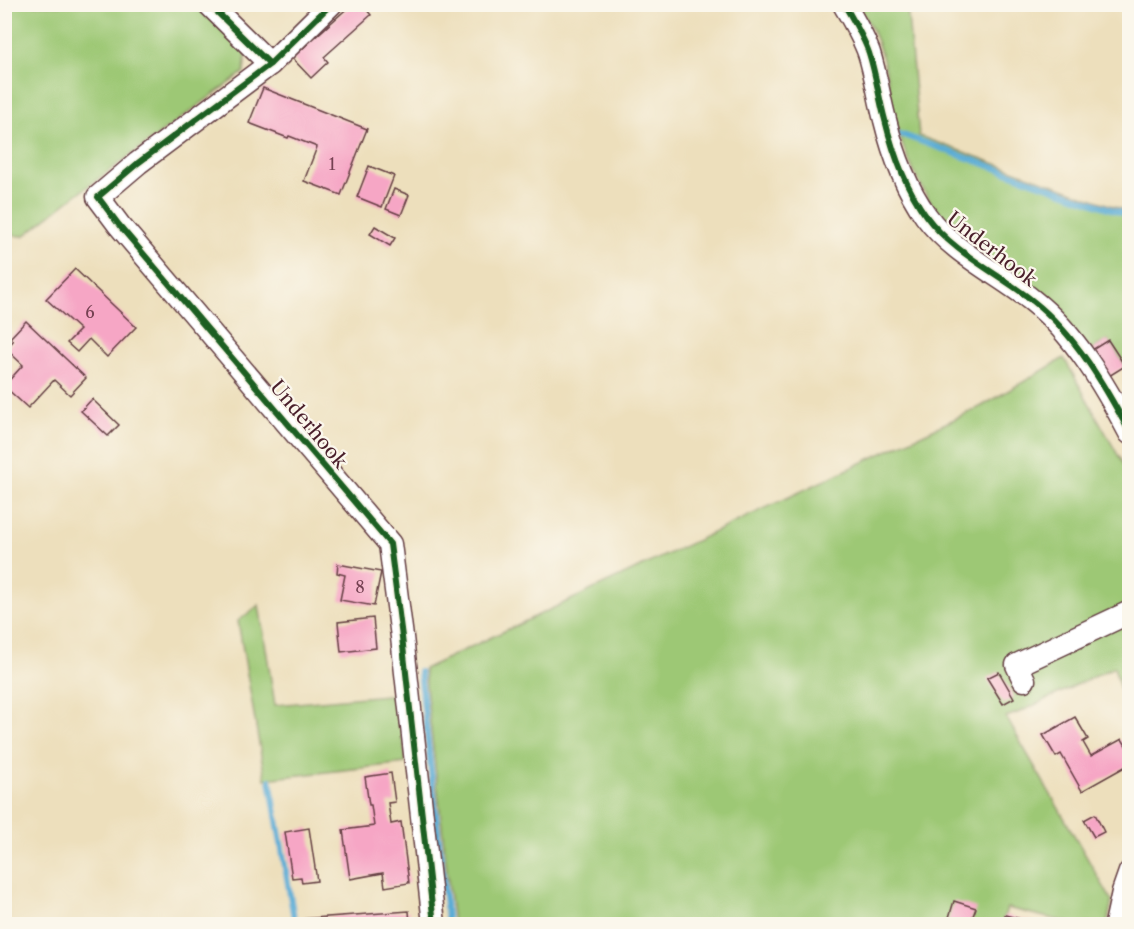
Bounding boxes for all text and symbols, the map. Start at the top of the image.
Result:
house number: 1 [329,154,336,174]
street label: Underhook [942,206,1043,293]
house number: 6 [85,302,95,322]
street label: Underhook [265,375,354,474]
house number: 8 [355,577,365,597]

